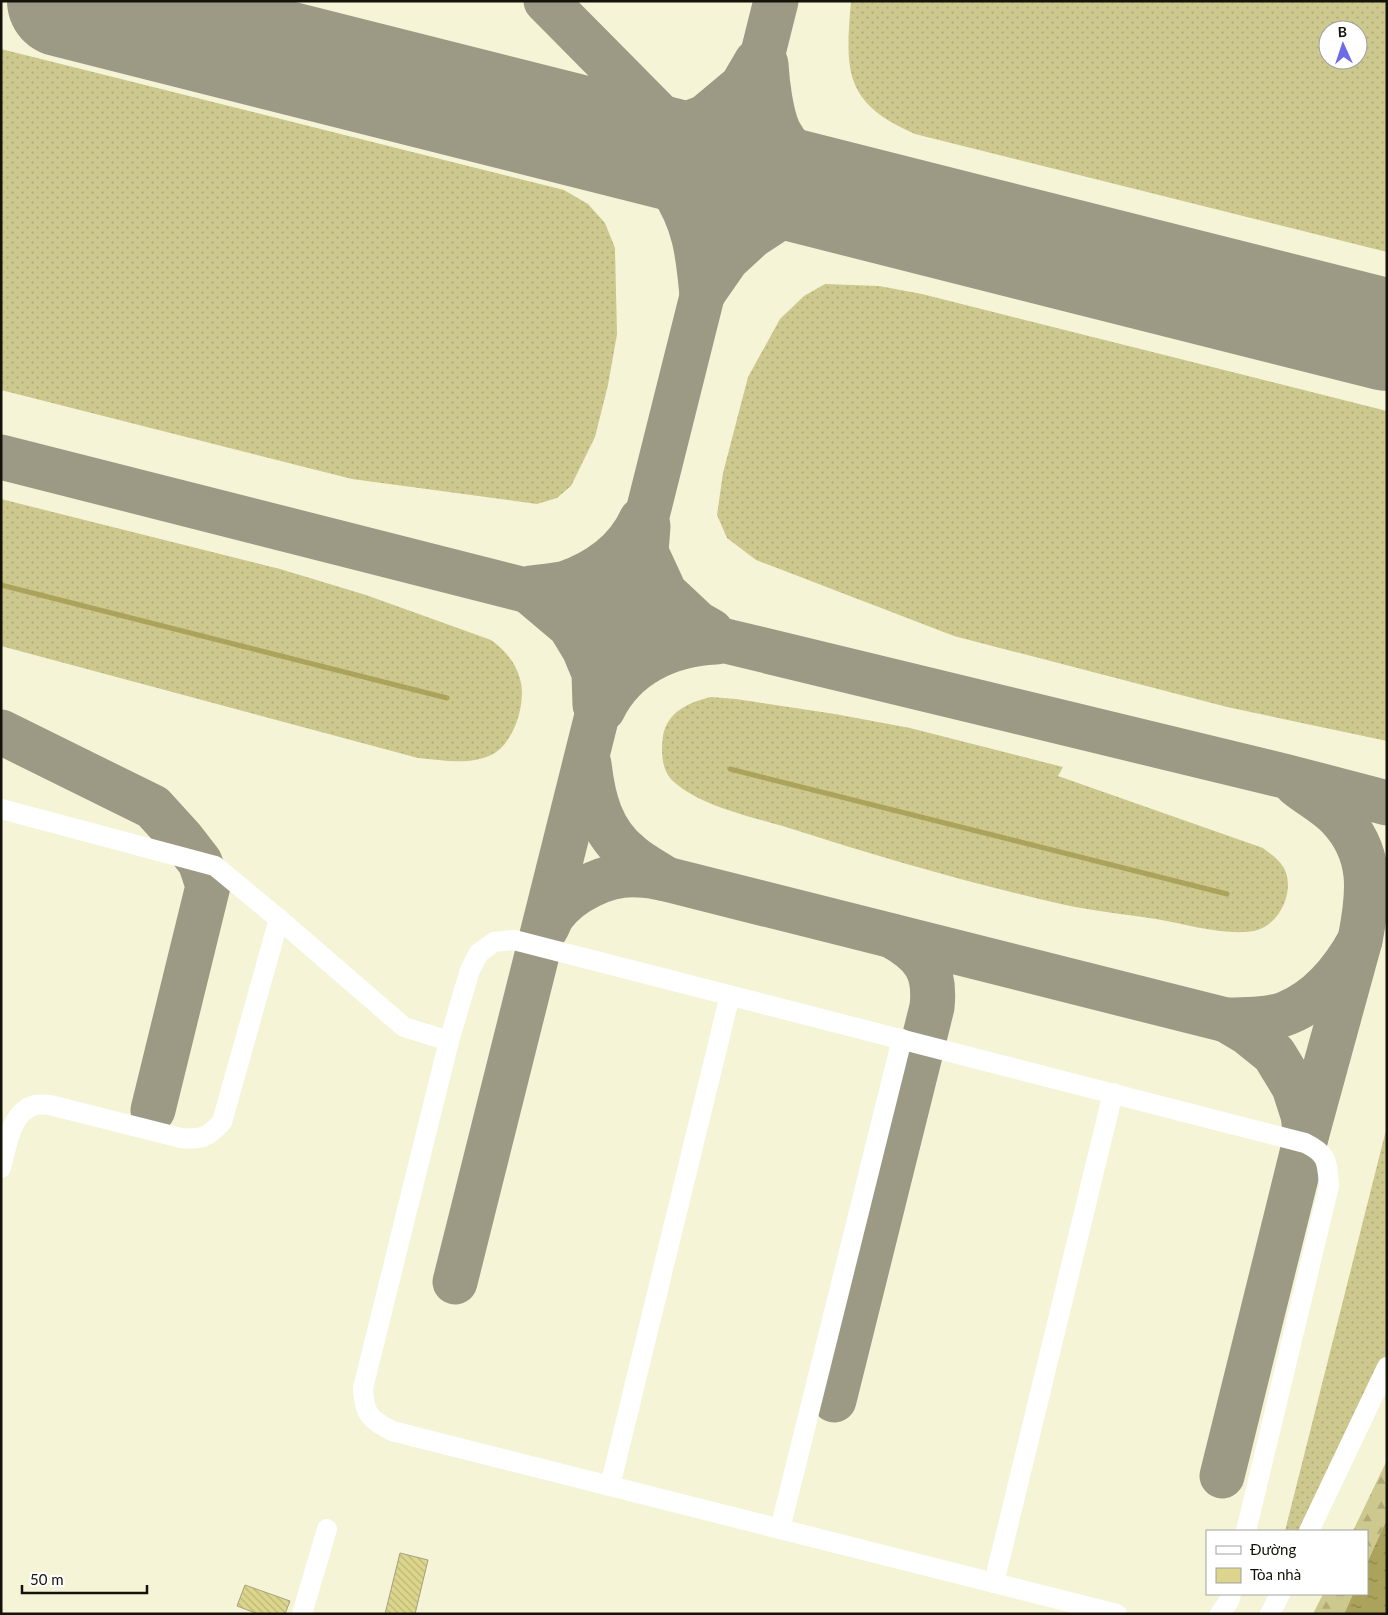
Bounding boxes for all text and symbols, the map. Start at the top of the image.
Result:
north arrow [1318,20,1368,70]
text: B [1337,23,1347,40]
legend [1206,1530,1368,1595]
text: Đường [1250,1540,1296,1558]
scale bar [22,1562,148,1594]
text: Tòa nhà [1250,1565,1301,1583]
text: 50 m [30,1570,64,1588]

